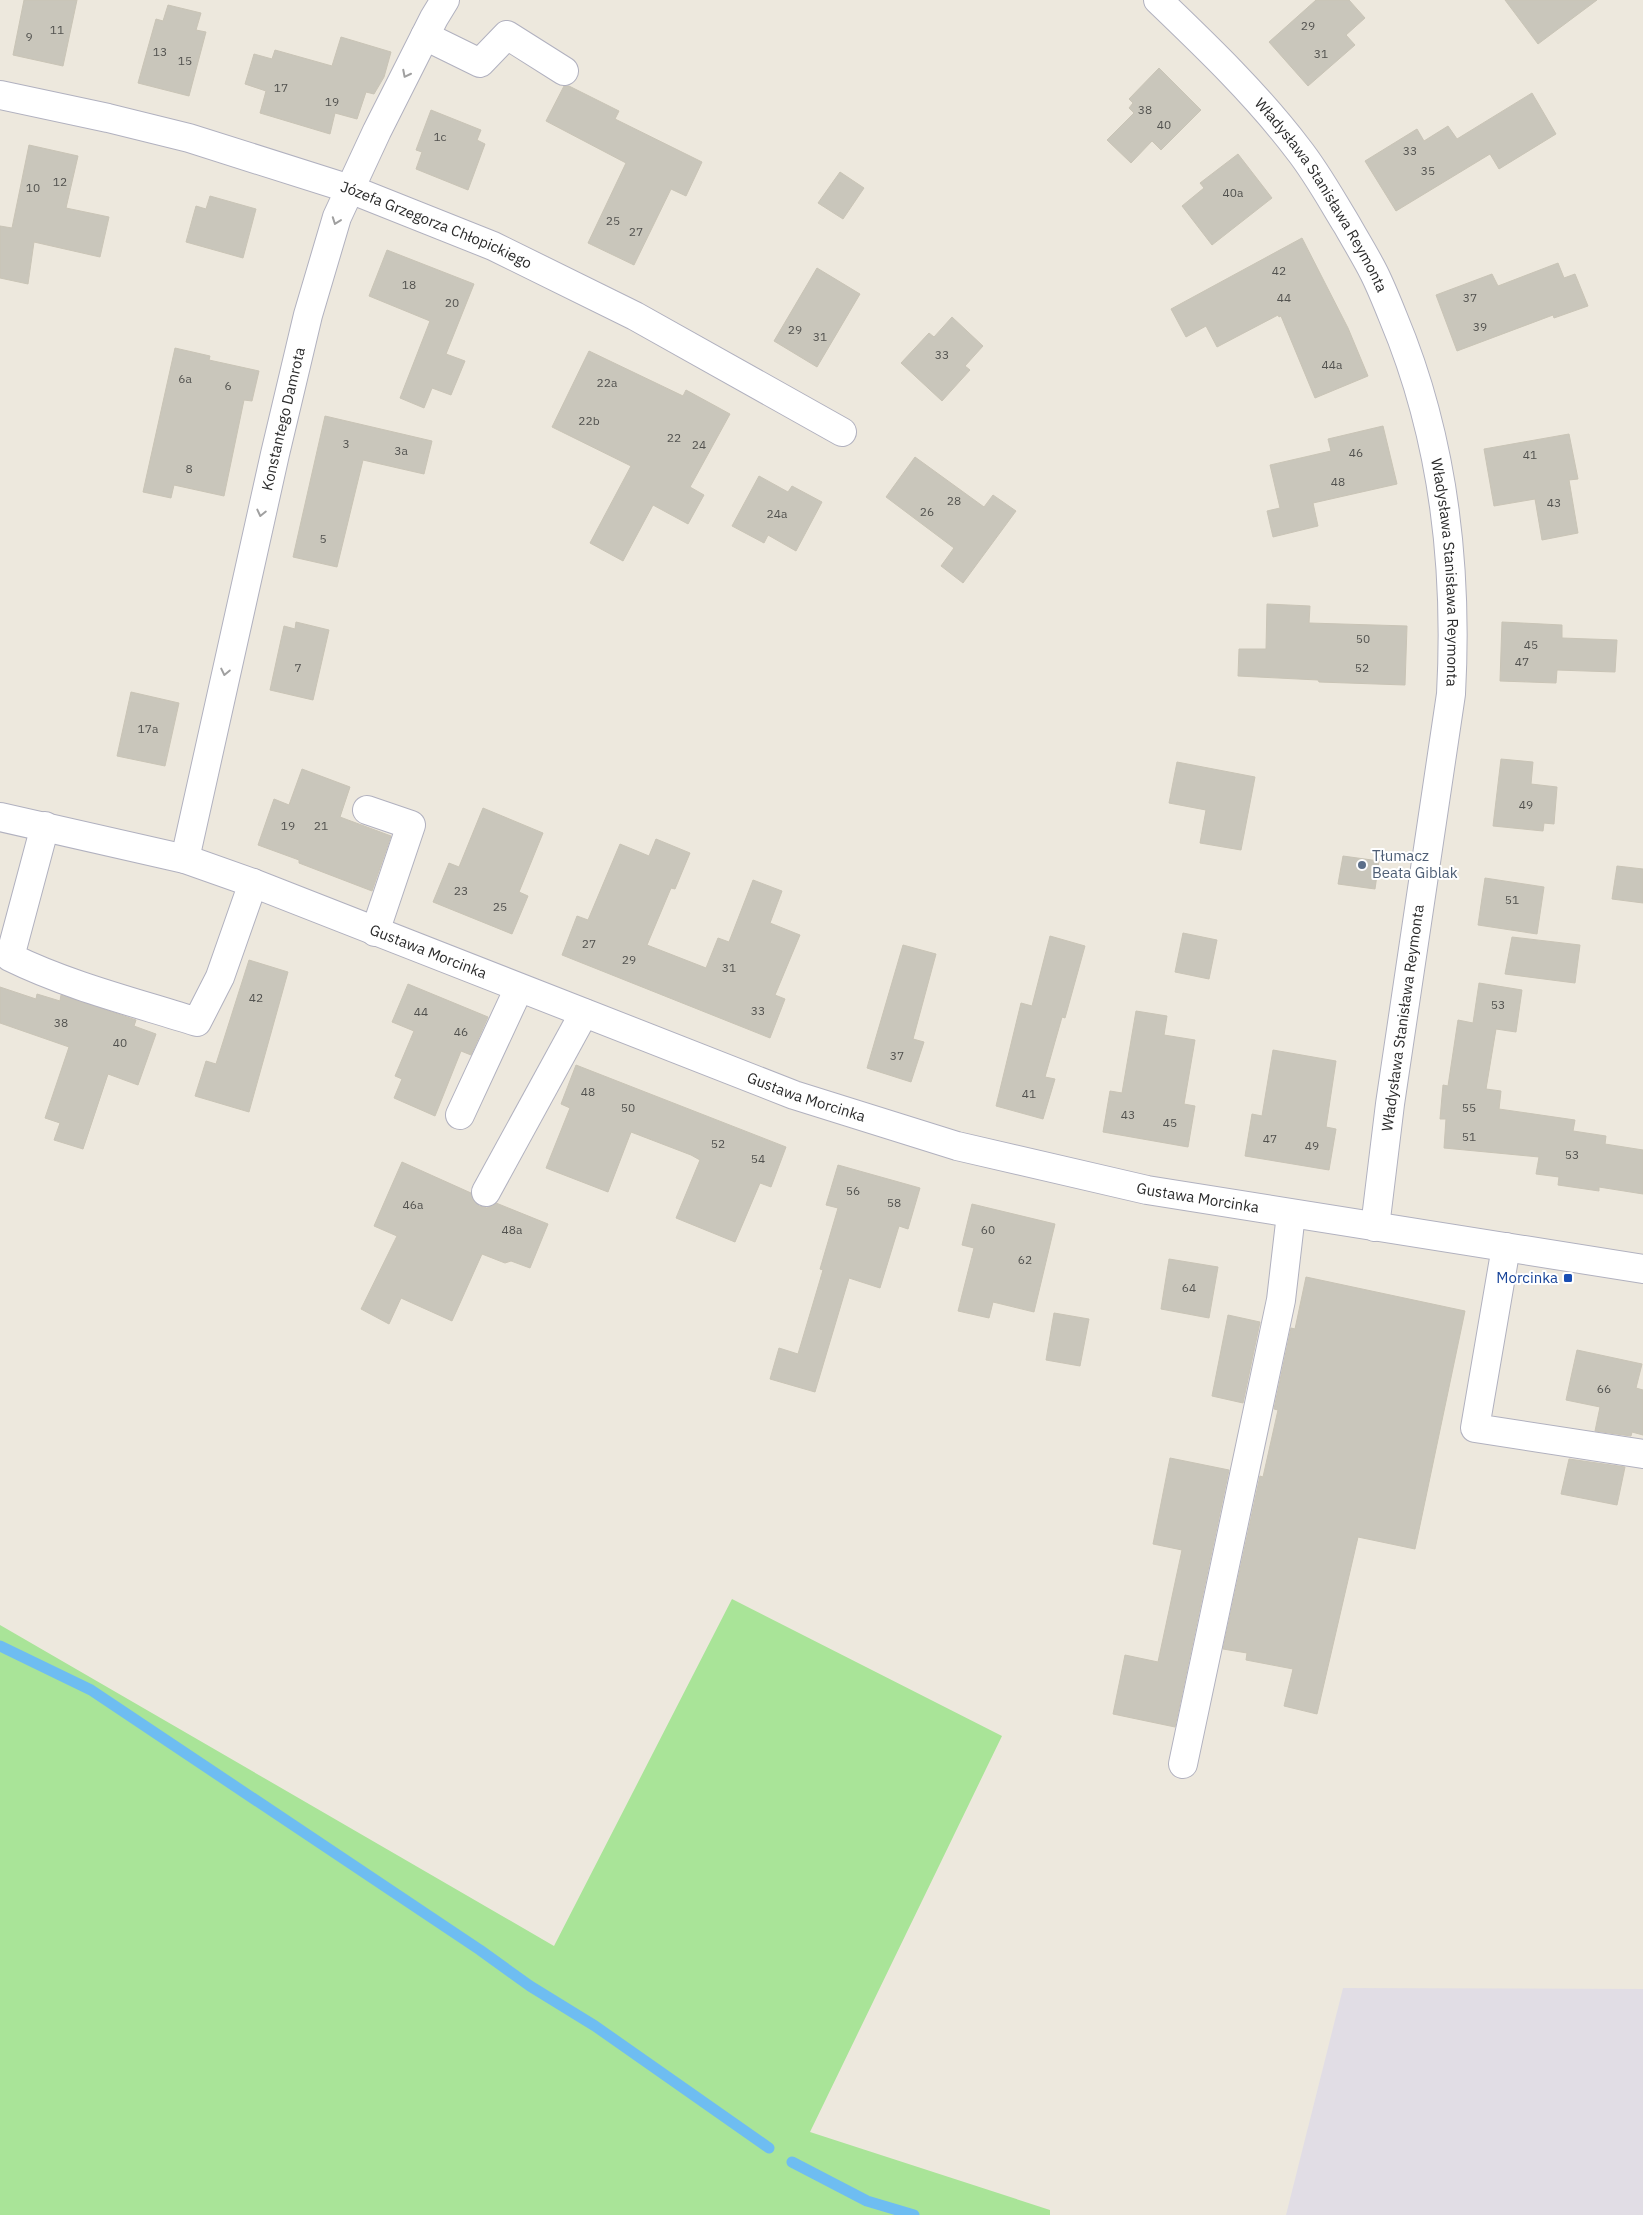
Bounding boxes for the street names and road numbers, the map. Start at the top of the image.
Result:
street label: Władysława Stanisława Reymonta [1251,94,1392,295]
street label: Józefa Grzegorza Chłopickiego [338,177,535,273]
street label: Konstantego Damrota [257,345,309,492]
street label: Władysława Stanisława Reymonta [1427,457,1463,687]
street label: Władysława Stanisława Reymonta [1377,903,1428,1133]
street label: Gustawa Morcinka [367,920,490,983]
street label: Gustawa Morcinka [744,1067,868,1126]
street label: Gustawa Morcinka [1135,1178,1261,1217]

